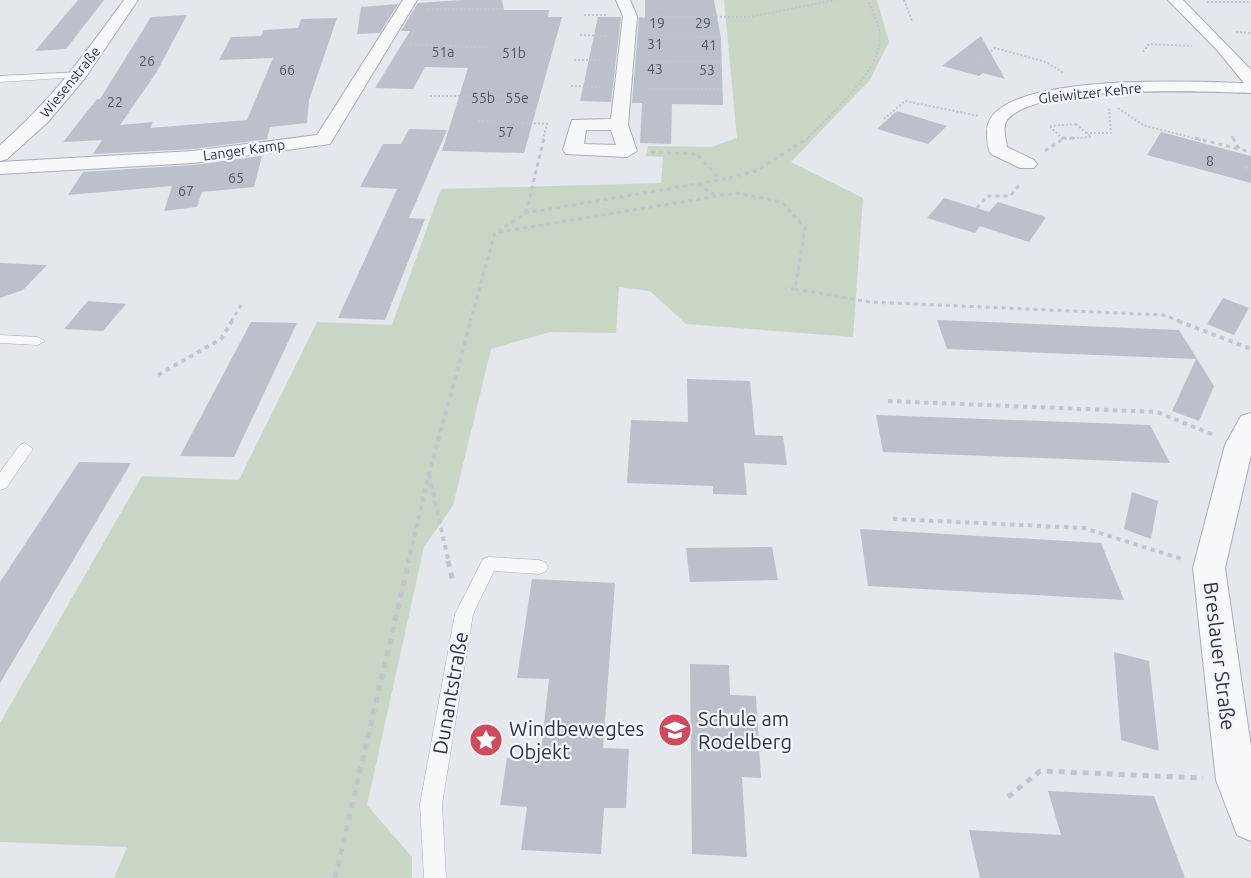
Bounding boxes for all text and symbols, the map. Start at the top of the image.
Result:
house number: 19 [649,15,665,31]
house number: 29 [695,15,711,31]
house number: 31 [647,36,663,52]
house number: 41 [701,37,717,53]
street label: Wiesenstraße [37,43,103,121]
house number: 51a [432,44,455,60]
house number: 51b [502,45,526,61]
house number: 26 [139,53,155,69]
house number: 43 [647,61,663,77]
house number: 66 [279,62,295,78]
house number: 53 [699,62,715,78]
street label: Gleiwitzer Kehre [1038,80,1142,106]
house number: 55b [471,90,495,106]
house number: 55e [505,90,529,106]
house number: 22 [107,94,123,110]
house number: 57 [498,124,514,140]
street label: Langer Kamp [202,136,286,164]
house number: 8 [1206,153,1214,169]
house number: 65 [228,170,244,186]
house number: 67 [178,183,194,199]
street label: Breslauer Straße [1199,580,1241,732]
street label: Dunantstraße [428,630,472,756]
place label: Schule am Rodelberg [698,707,792,753]
school or university icon: Schule am Rodelberg [657,712,693,748]
place label: Windbewegtes Objekt [509,717,644,763]
place icon: Windbewegtes Objekt [468,722,504,758]

